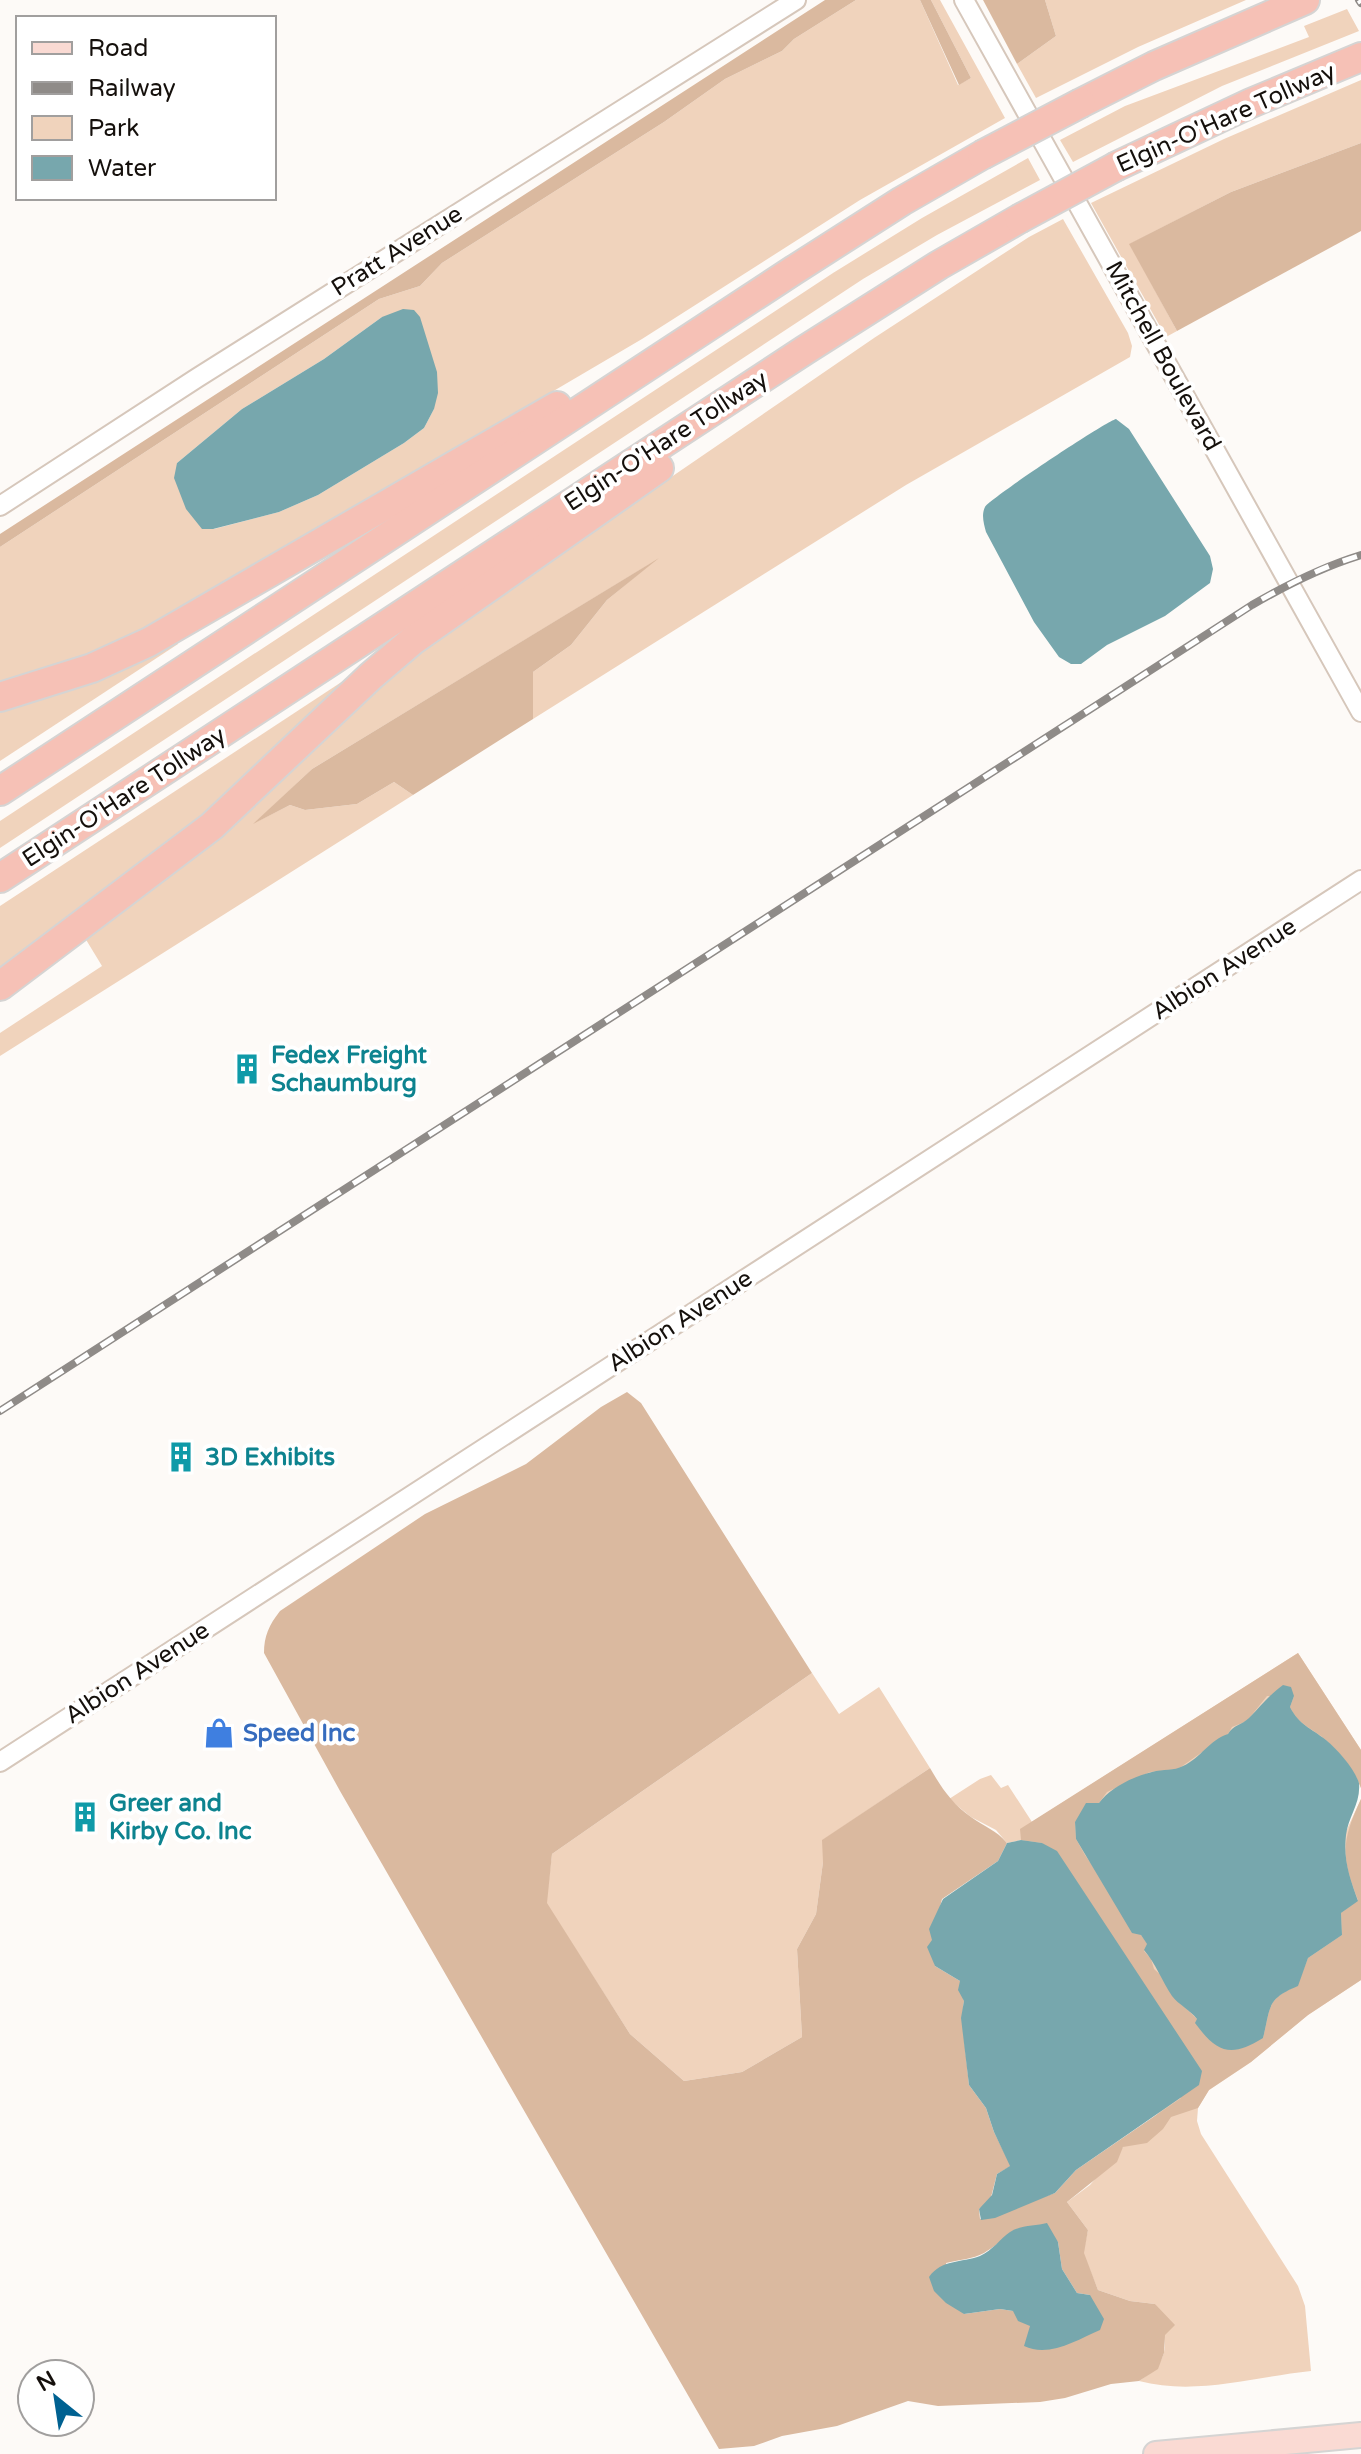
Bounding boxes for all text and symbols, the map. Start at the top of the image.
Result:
legend [16,16,276,200]
text: Road [88,34,148,63]
street label: Elgin-O'Hare Tollway [1112,57,1340,179]
text: Railway [88,74,176,103]
text: Park [88,114,139,143]
text: Water [88,154,157,183]
street label: Pratt Avenue [326,199,468,303]
street label: Mitchell Boulevard [1099,256,1227,456]
street label: Elgin-O'Hare Tollway [559,364,773,518]
street label: Elgin-O'Hare Tollway [17,720,231,874]
street label: Albion Avenue [1146,912,1302,1026]
place label: Fedex Freight Schaumburg [271,1041,428,1098]
building icon: Fedex Freight Schaumburg [230,1052,264,1086]
street label: Albion Avenue [602,1264,758,1378]
building icon: 3D Exhibits [164,1440,198,1474]
place label: 3D Exhibits [205,1443,335,1472]
street label: Albion Avenue [59,1616,215,1730]
shop icon: Speed Inc [202,1716,236,1750]
place label: Speed Inc [243,1719,356,1748]
place label: Greer and Kirby Co. Inc [109,1789,252,1846]
building icon: Greer and Kirby Co. Inc [68,1800,102,1834]
north arrow [16,2358,96,2438]
text: N [32,2366,61,2397]

